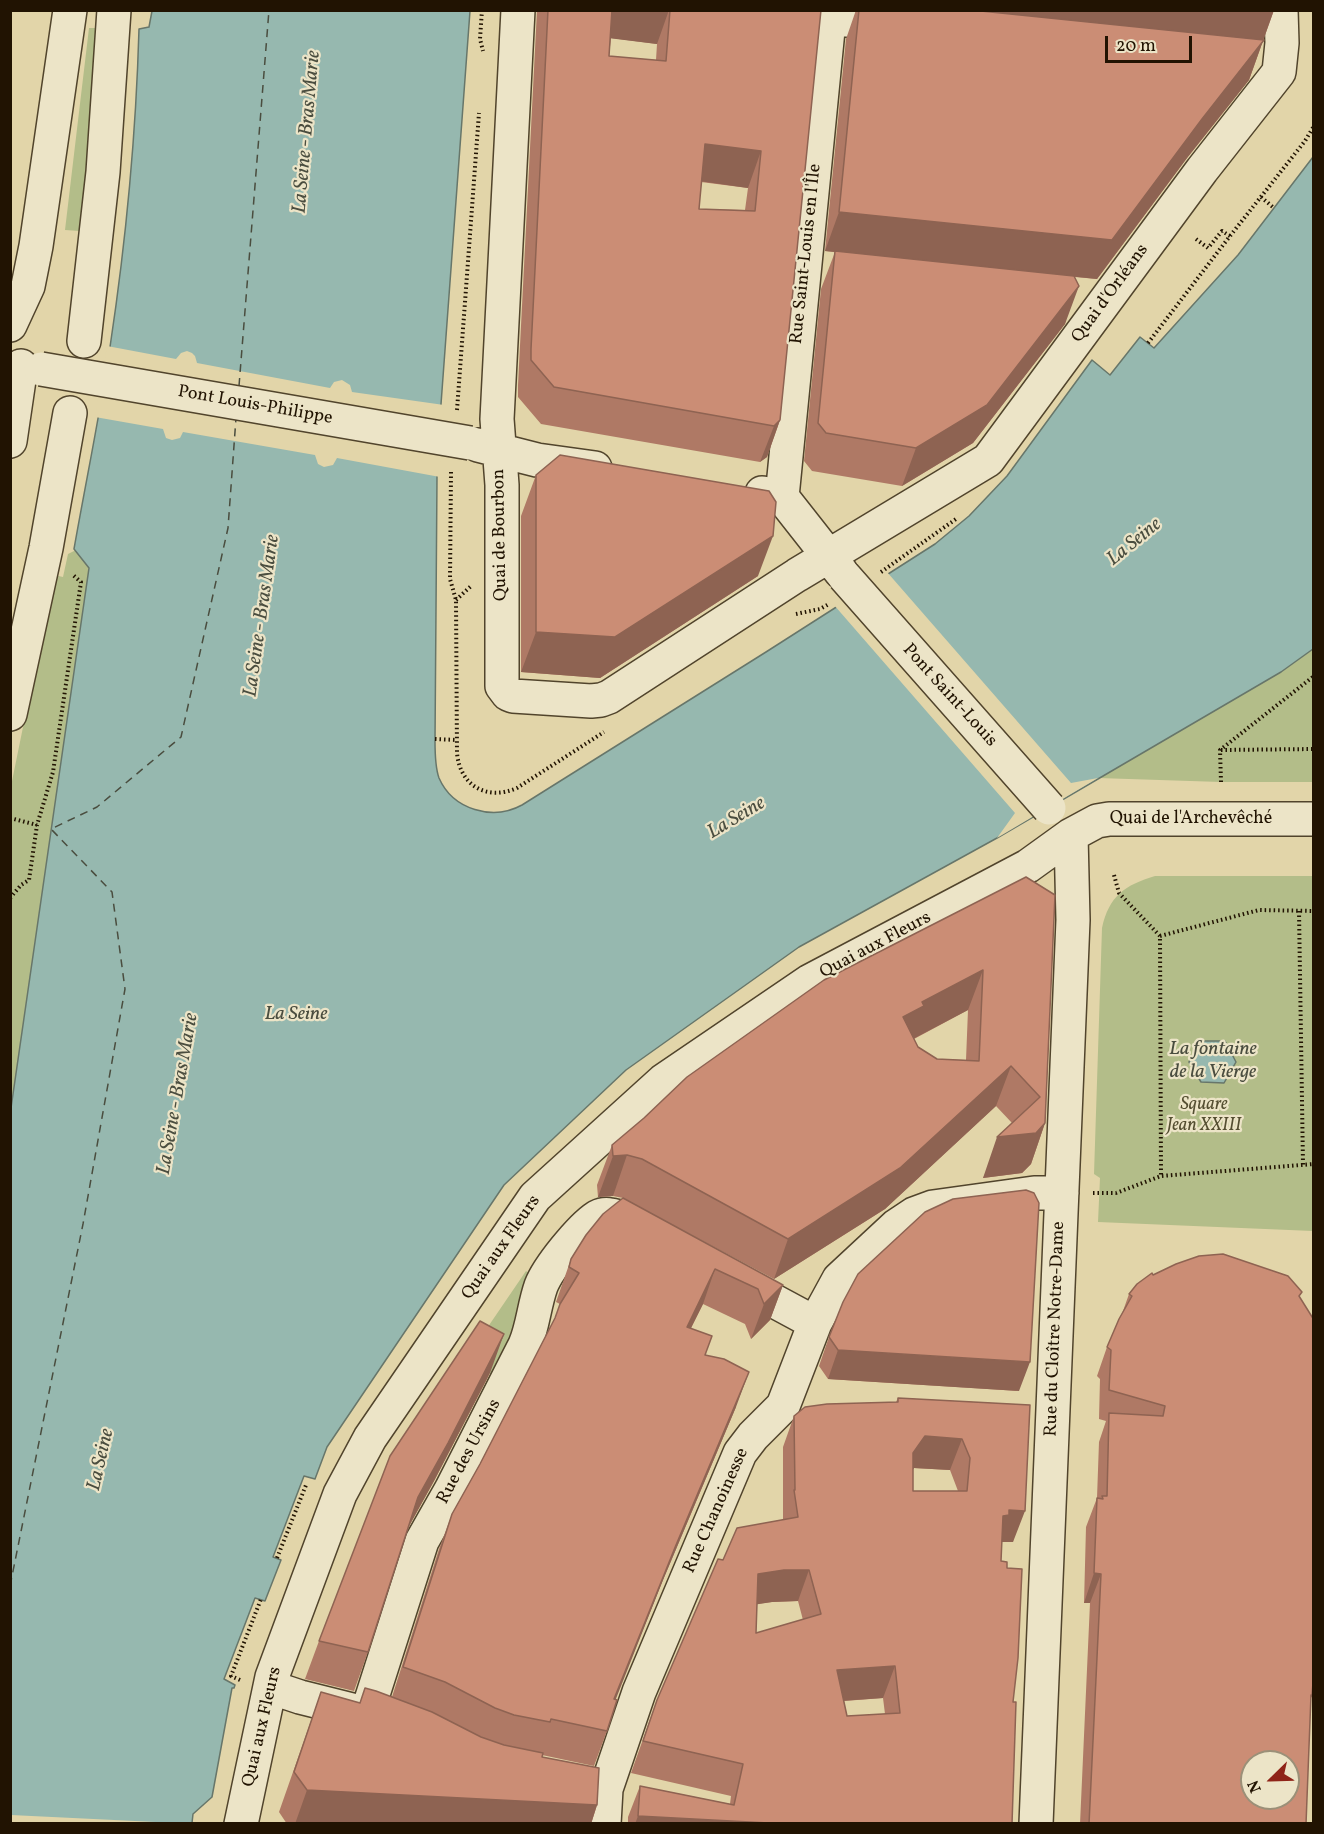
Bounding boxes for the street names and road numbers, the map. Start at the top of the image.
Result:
street label: Rue Saint-Louis en l'Île [787,163,827,345]
street label: Quai d'Orléans [1068,240,1154,348]
street label: Pont Louis-Philippe [176,382,334,430]
street label: Quai de Bourbon [489,469,513,601]
street label: Pont Saint-Louis [897,640,1001,752]
street label: Quai de l'Archevêché [1110,809,1272,831]
street label: Quai aux Fleurs [817,908,935,984]
street label: Quai aux Fleurs [458,1192,546,1304]
street label: Rue du Cloître Notre-Dame [1041,1221,1071,1437]
street label: Rue des Ursins [433,1396,507,1508]
street label: Rue Chanoinesse [680,1445,754,1577]
street label: Quai aux Fleurs [239,1665,287,1789]

